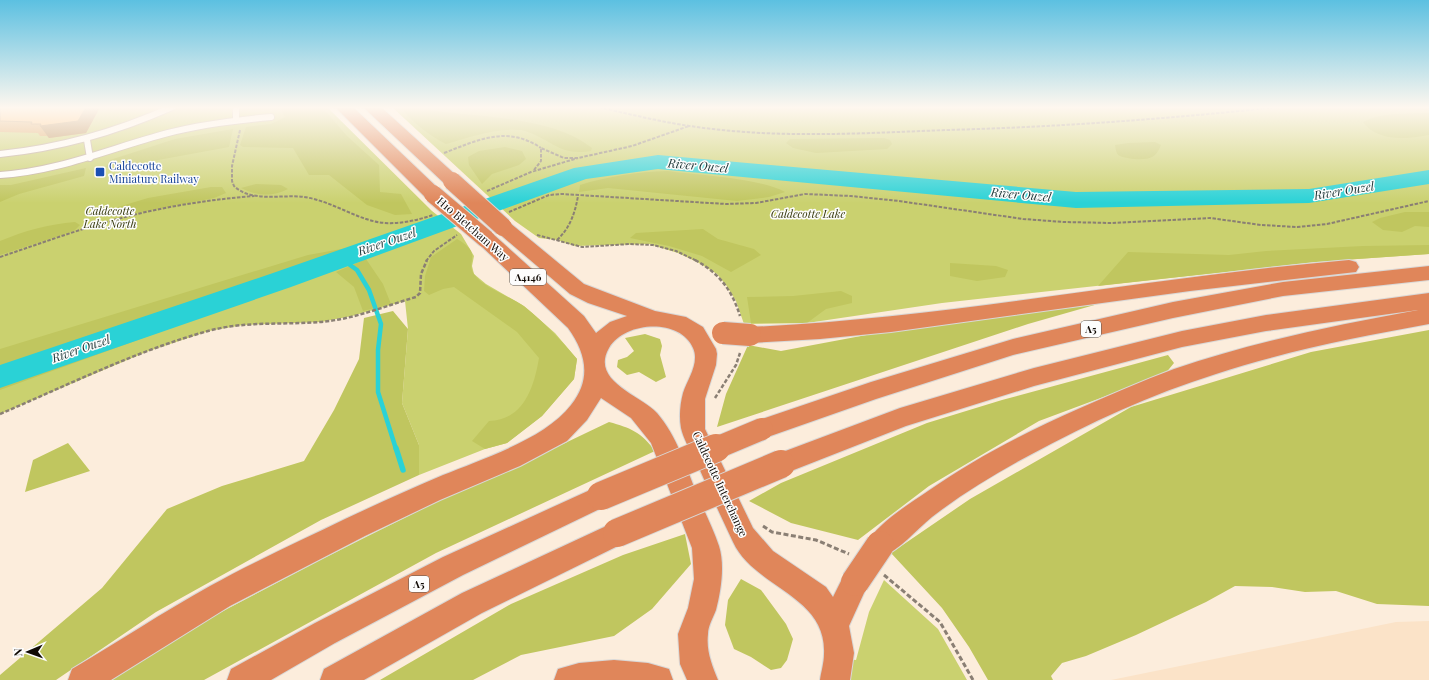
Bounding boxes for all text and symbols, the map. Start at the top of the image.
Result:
water label: River Ouzel [666,154,730,176]
place label: Caldecotte Miniature Railway [109,158,199,186]
marker: Caldecotte Miniature Railway [94,166,106,178]
water label: River Ouzel [1312,177,1376,203]
water label: River Ouzel [989,183,1053,205]
street label: H10 Bletcham Way [434,193,513,264]
park label: Caldecotte Lake North [83,203,137,231]
park label: Caldecotte Lake [771,206,846,221]
water label: River Ouzel [354,223,419,259]
road number: A4146 [510,269,546,285]
road number: A5 [1081,321,1101,337]
water label: River Ouzel [48,330,113,366]
street label: Caldecotte Interchange [689,429,752,539]
road number: A5 [409,576,429,592]
north arrow [8,632,48,672]
text: N [10,648,25,657]

